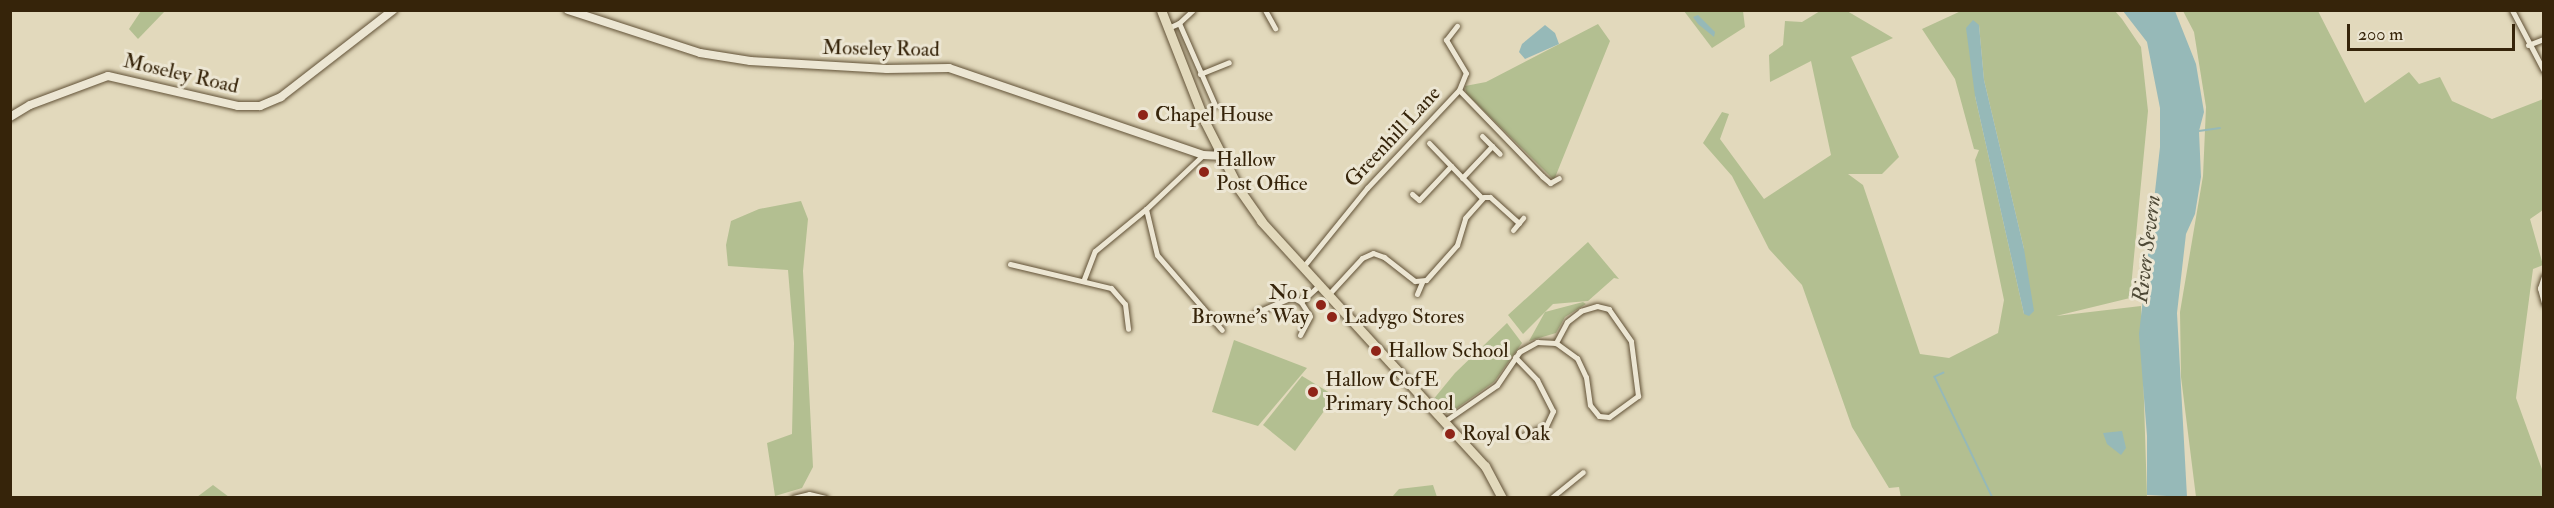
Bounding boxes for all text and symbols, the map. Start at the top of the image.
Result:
scale bar [2350,12,2518,50]
text: 200 m [2358,23,2403,46]
street label: Moseley Road [822,35,940,63]
street label: Moseley Road [121,48,241,100]
street label: Greenhill Lane [1340,81,1446,193]
place label: Chapel House [1155,102,1273,128]
marker: Chapel House [1136,108,1150,122]
place label: Hallow Post Office [1216,147,1307,197]
marker: Hallow Post Office [1197,165,1211,179]
water label: River Severn [2127,194,2167,304]
place label: No 1 Browne's Way [1191,280,1309,330]
marker: No 1 Browne's Way [1314,298,1328,312]
place label: Ladygo Stores [1344,304,1464,330]
marker: Ladygo Stores [1325,310,1339,324]
place label: Hallow School [1388,338,1509,364]
marker: Hallow School [1369,344,1383,358]
place label: Hallow CofE Primary School [1325,367,1454,417]
marker: Hallow CofE Primary School [1306,385,1320,399]
place label: Royal Oak [1462,421,1550,447]
marker: Royal Oak [1443,427,1457,441]

